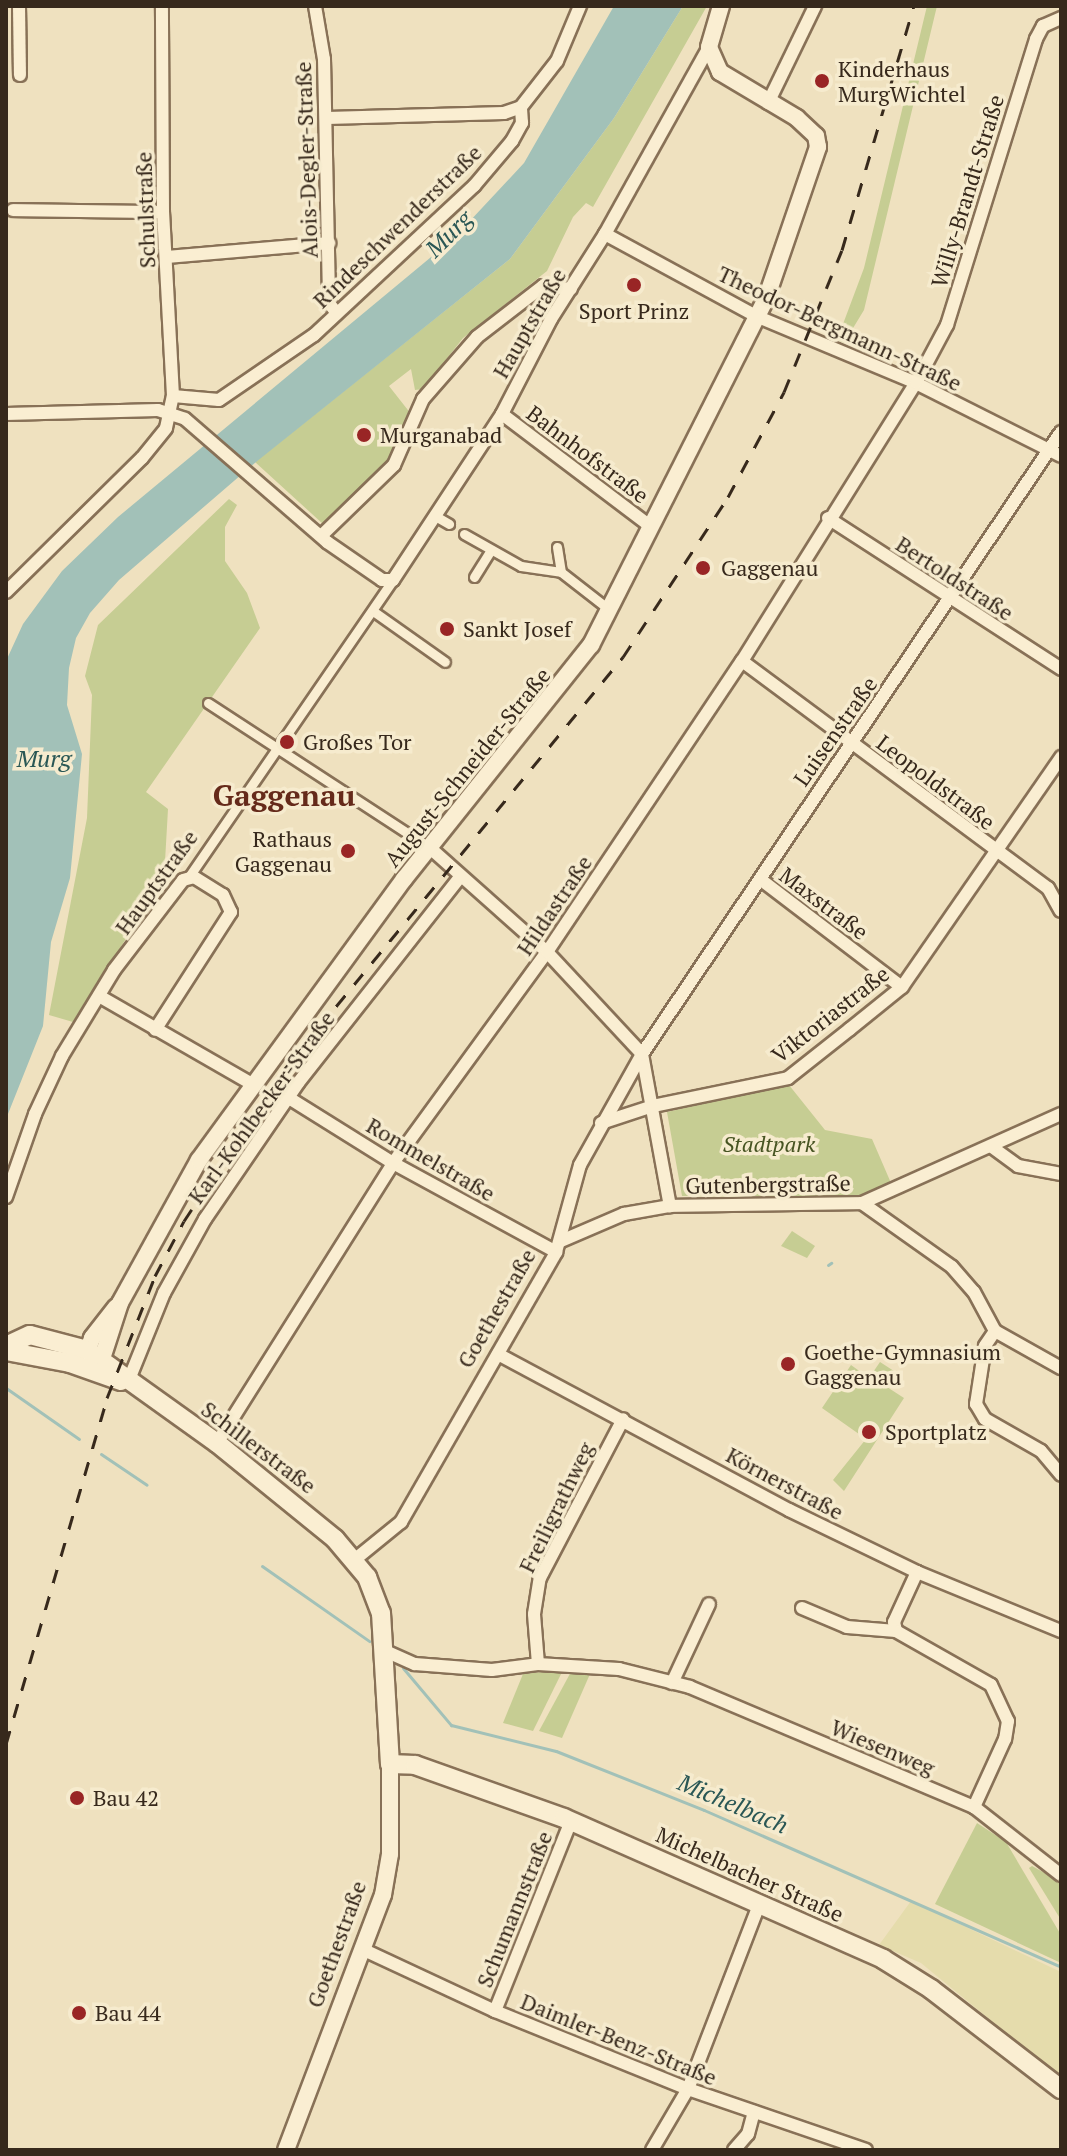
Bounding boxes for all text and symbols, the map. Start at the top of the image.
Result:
place label: Kinderhaus MurgWichtel [838,55,966,106]
street label: Alois-Degler-Straße [289,61,323,259]
marker: Kinderhaus MurgWichtel [813,72,831,90]
street label: Willy-Brandt-Straße [925,91,1009,291]
street label: Rindeschwenderstraße [307,139,487,313]
street label: Schulstraße [130,151,160,269]
water label: Murg [420,205,478,263]
street label: Theodor-Bergmann-Straße [714,260,966,396]
street label: Hauptstraße [487,263,571,383]
marker: Sport Prinz [625,276,643,294]
place label: Sport Prinz [579,298,689,324]
street label: Bahnhofstraße [522,400,654,508]
place label: Murganabad [380,422,502,448]
marker: Murganabad [355,426,373,444]
street label: Bertoldstraße [891,530,1019,626]
place label: Gaggenau [721,555,818,581]
marker: Gaggenau [692,557,714,579]
place label: Sankt Josef [463,616,572,642]
marker: Sankt Josef [438,620,456,638]
street label: August-Schneider-Straße [379,662,555,872]
street label: Luisenstraße [788,671,882,791]
place label: Großes Tor [303,729,412,755]
street label: Leopoldstraße [872,729,1000,835]
marker: Großes Tor [278,733,296,751]
water label: Murg [17,745,71,773]
district label: Gaggenau [213,777,355,813]
street label: Hauptstraße [109,825,203,939]
place label: Rathaus Gaggenau [235,825,332,876]
marker: Rathaus Gaggenau [339,842,357,860]
street label: Hildastraße [511,850,597,960]
street label: Maxstraße [775,861,873,945]
street label: Viktoriastraße [766,960,894,1068]
street label: Karl-Kohlbecker-Straße [182,1006,340,1208]
street label: Rommelstraße [362,1112,500,1206]
park label: Stadtpark [723,1131,815,1157]
street label: Gutenbergstraße [685,1169,851,1199]
street label: Goethestraße [451,1244,541,1372]
place label: Goethe-Gymnasium Gaggenau [804,1338,1001,1390]
marker: Goethe-Gymnasium Gaggenau [779,1355,797,1373]
street label: Schillerstraße [196,1395,322,1499]
place label: Sportplatz [885,1419,987,1445]
marker: Sportplatz [860,1423,878,1441]
street label: Freiligrathweg [513,1437,599,1577]
street label: Körnerstraße [722,1441,848,1525]
street label: Wiesenweg [827,1713,939,1781]
water label: Michelbach [674,1768,792,1840]
place label: Bau 42 [93,1785,159,1811]
marker: Bau 42 [68,1789,86,1807]
street label: Michelbacher Straße [652,1821,848,1927]
street label: Schumannstraße [471,1827,557,1991]
street label: Goethestraße [301,1877,371,2011]
street label: Daimler-Benz-Straße [517,1988,721,2090]
place label: Bau 44 [95,2000,161,2026]
marker: Bau 44 [70,2004,88,2022]

